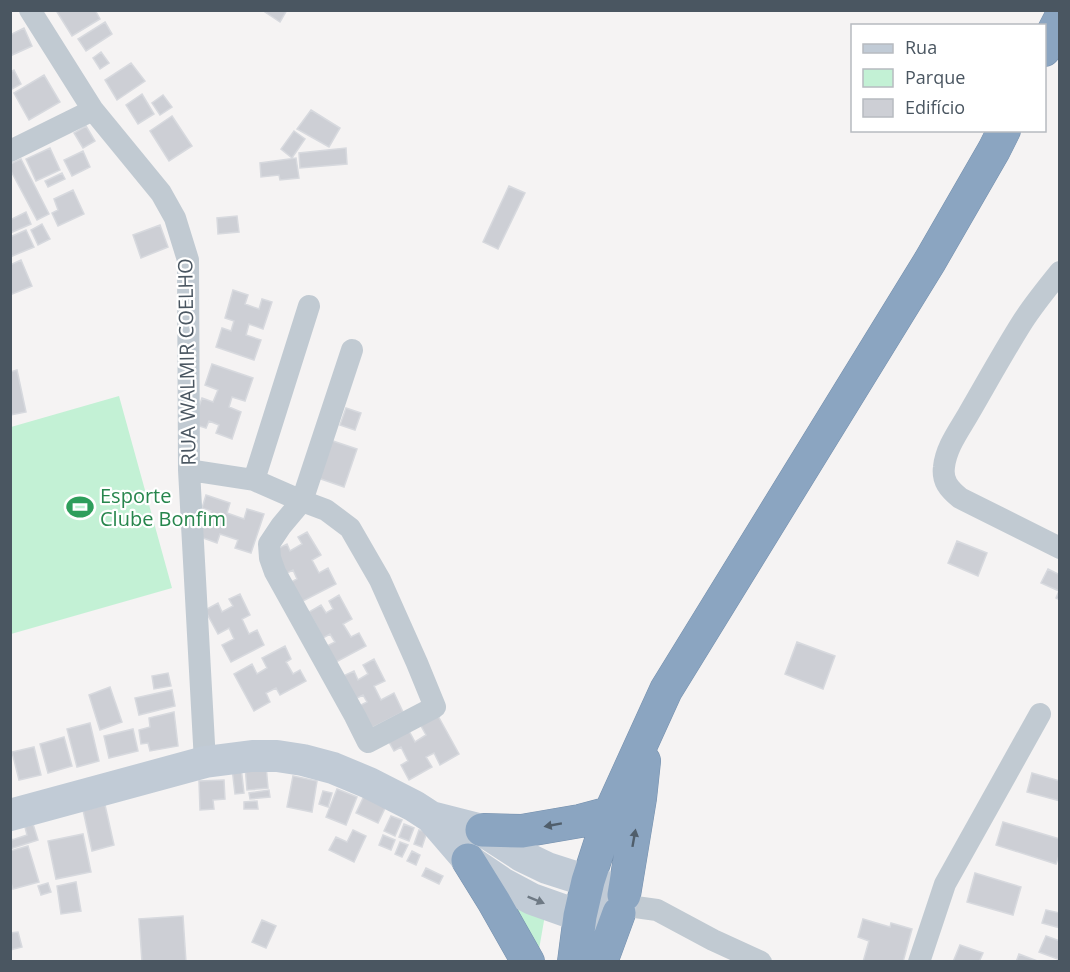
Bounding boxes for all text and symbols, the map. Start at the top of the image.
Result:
legend [851,24,1046,132]
text: Rua [905,35,937,59]
text: Parque [905,65,965,89]
text: Edifício [905,95,965,119]
street label: RUA WALMIR COELHO [171,258,202,466]
place label: Esporte Clube Bonfim [100,482,226,532]
sports icon: Esporte Clube Bonfim [65,492,95,522]
one-way arrow [543,821,562,830]
one-way arrow [629,828,638,847]
one-way arrow [527,896,545,905]

